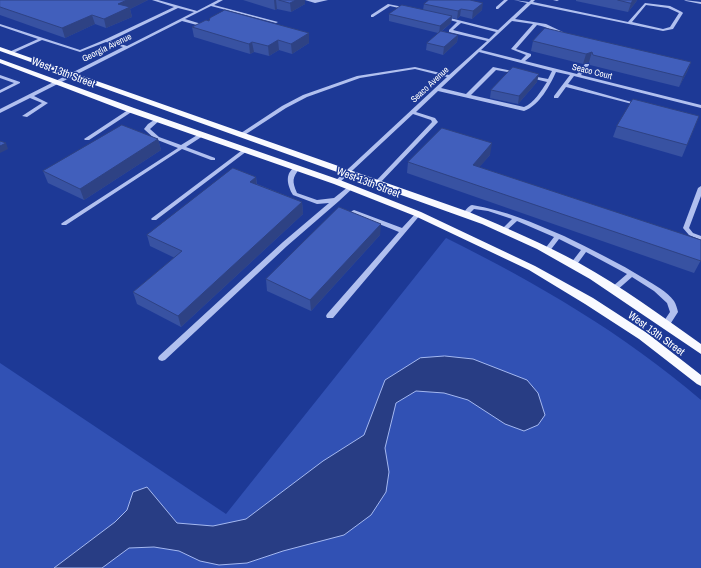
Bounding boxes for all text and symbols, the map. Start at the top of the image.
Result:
street label: Georgia Avenue [81,31,133,65]
street label: West 13th Street [29,55,97,91]
street label: Seaco Court [571,62,613,82]
street label: Seaco Avenue [409,65,451,105]
street label: West 13th Street [334,165,402,201]
street label: West 13th Street [625,309,687,359]

